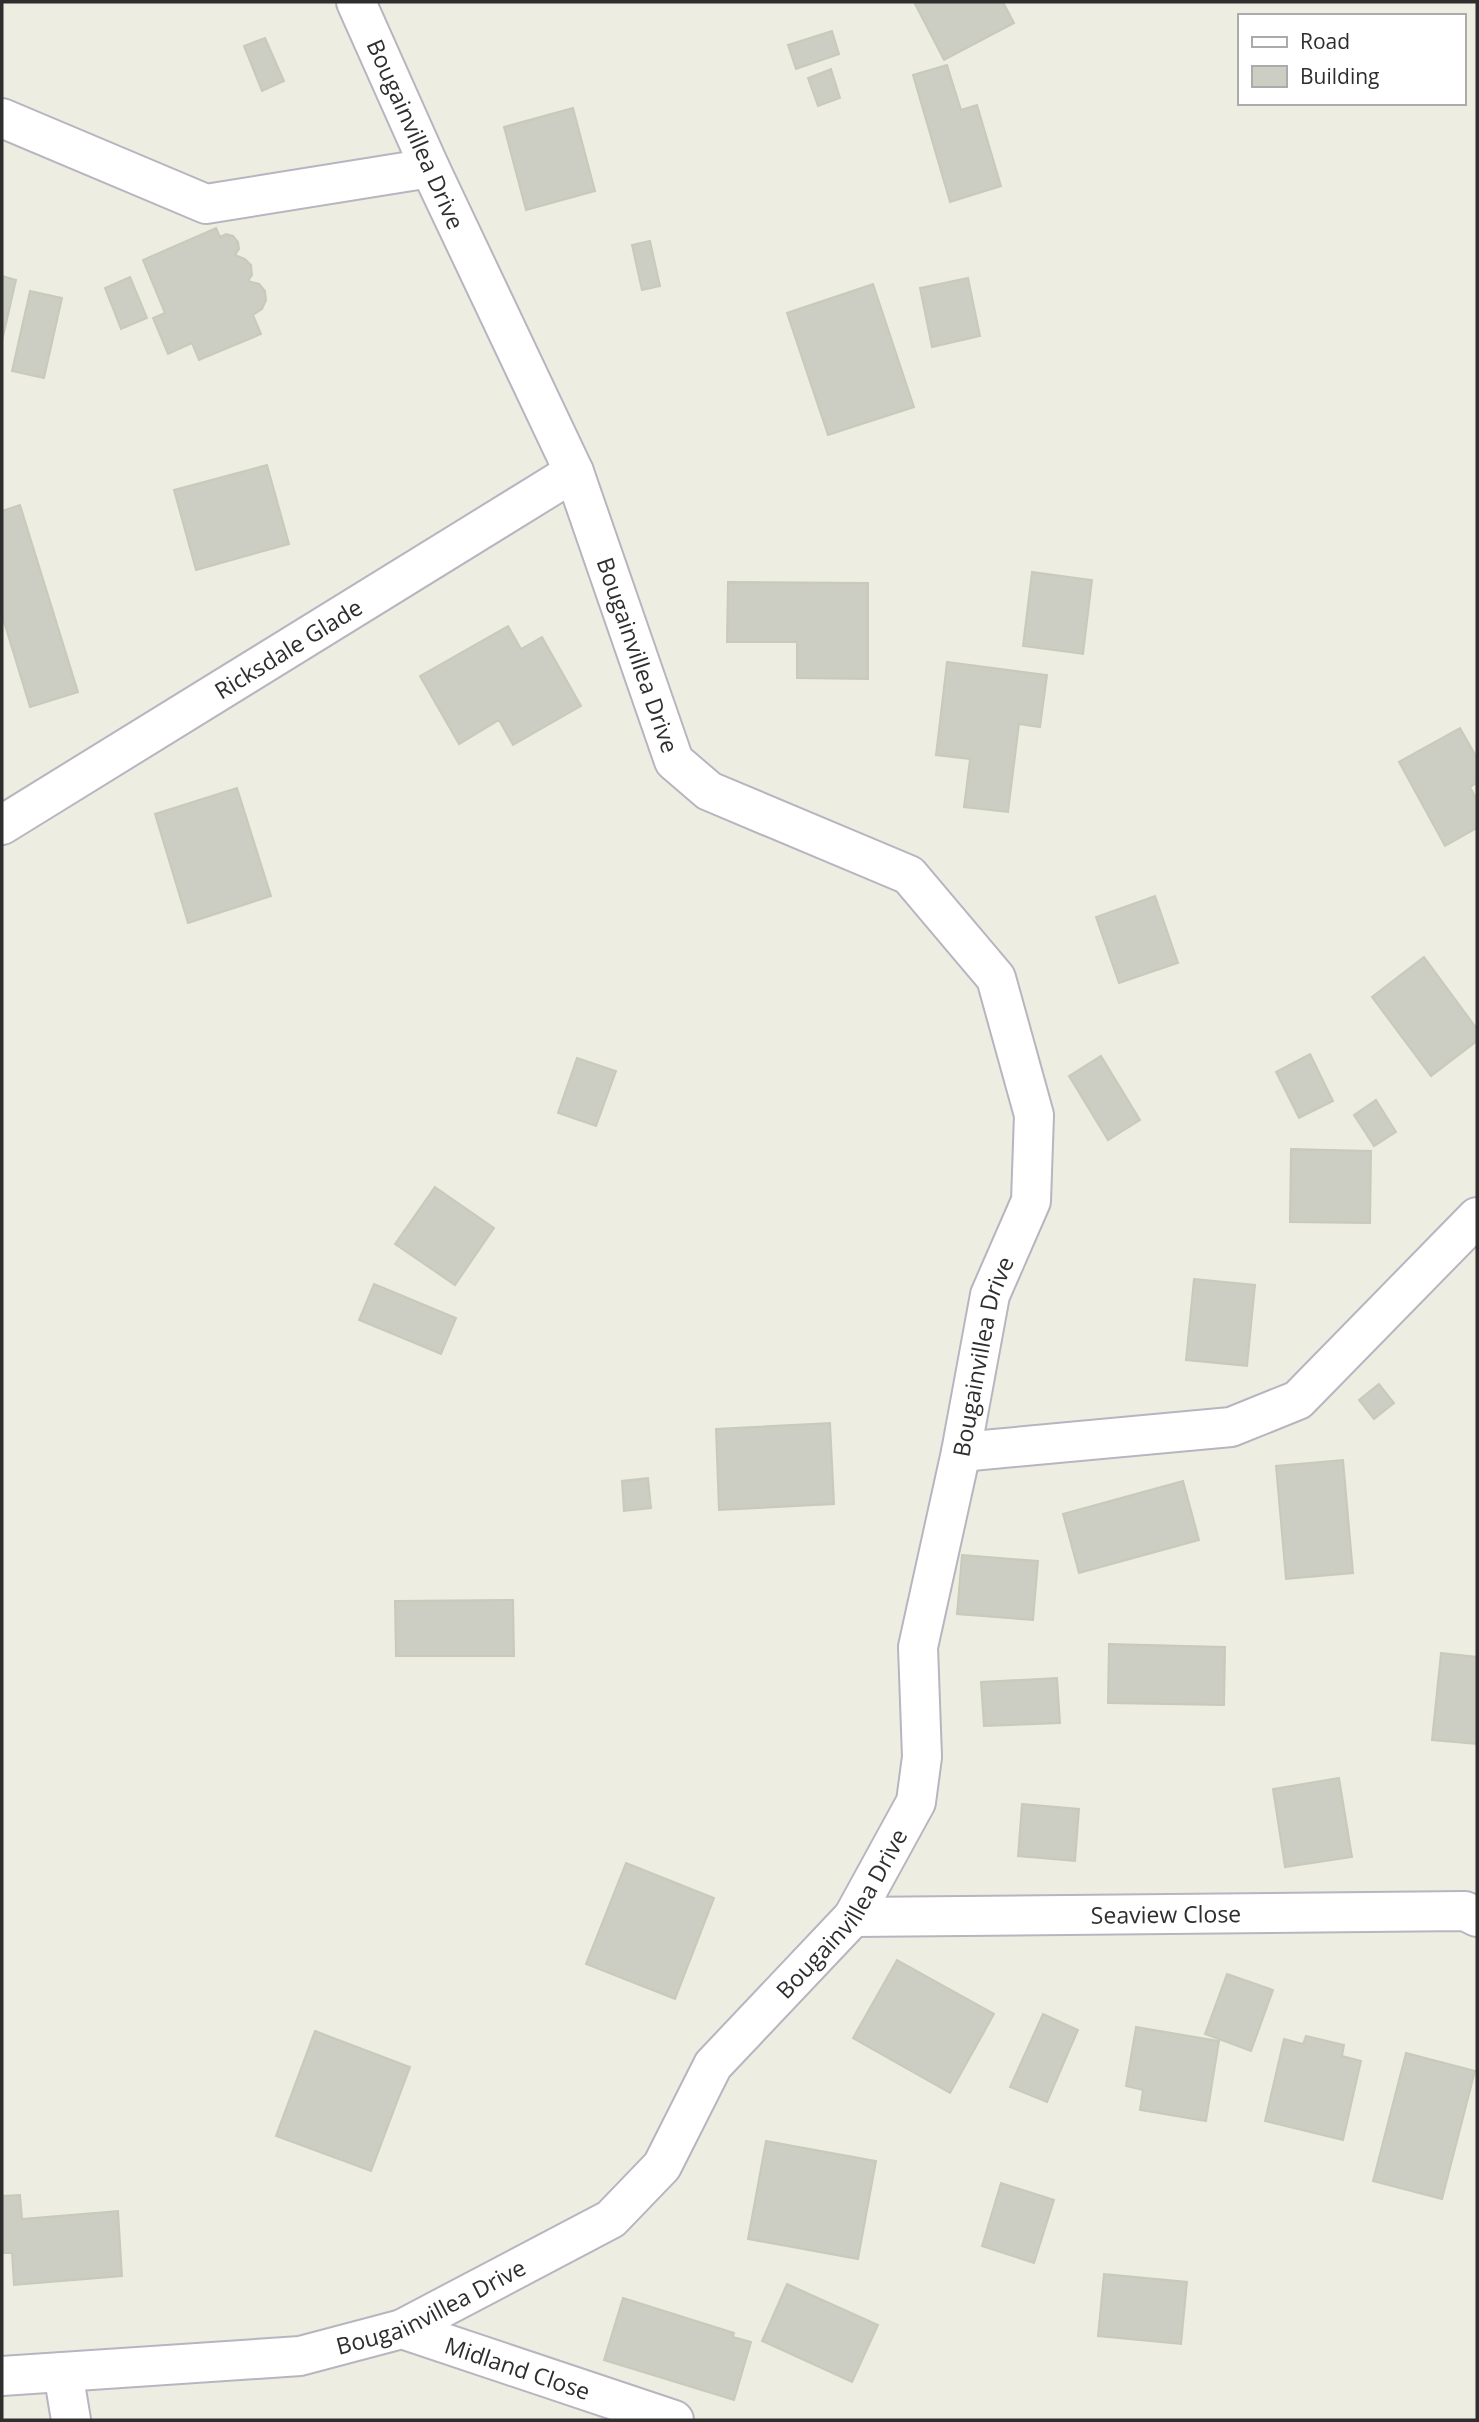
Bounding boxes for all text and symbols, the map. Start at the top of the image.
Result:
legend [1238,14,1465,105]
text: Road [1300,27,1350,55]
street label: Bougainvillea Drive [360,34,472,234]
text: Building [1300,62,1379,90]
street label: Bougainvillea Drive [590,553,686,757]
street label: Ricksdale Glade [208,591,368,706]
street label: Bougainvillea Drive [944,1251,1021,1459]
street label: Bougainvillea Drive [768,1823,914,2005]
street label: Seaview Close [1091,1897,1241,1931]
street label: Bougainvillea Drive [332,2251,531,2362]
street label: Midland Close [441,2329,595,2407]

